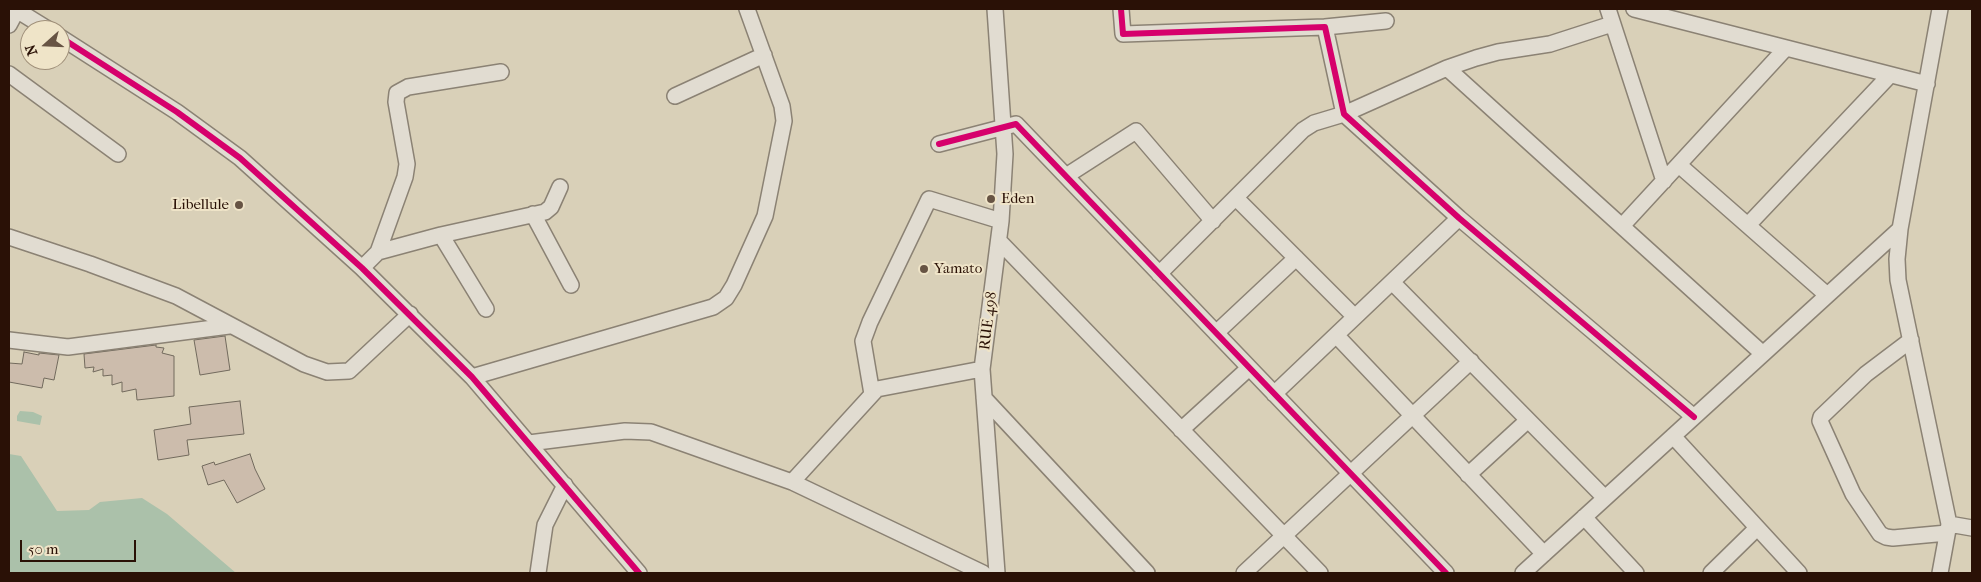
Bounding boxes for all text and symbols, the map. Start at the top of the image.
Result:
north arrow [20,20,70,70]
text: N [22,42,41,58]
place label: Eden [1001,190,1034,208]
marker: Eden [985,193,997,205]
place label: Libellule [172,196,229,214]
marker: Libellule [233,199,245,211]
place label: Yamato [934,260,982,278]
marker: Yamato [918,263,930,275]
street label: RUE 498 [976,291,1002,351]
scale bar [22,530,139,562]
text: 50 m [28,540,58,558]

